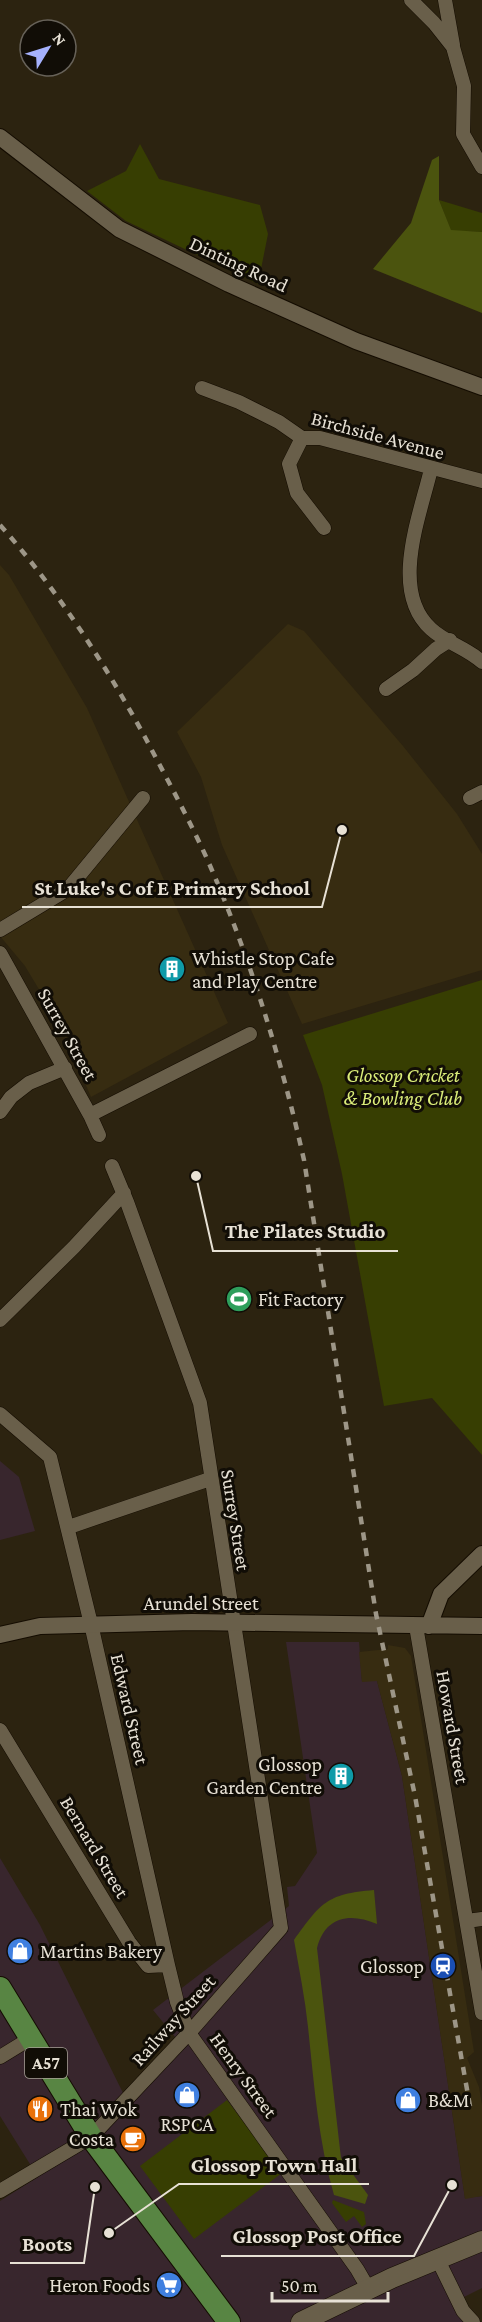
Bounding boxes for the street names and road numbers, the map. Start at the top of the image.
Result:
street label: Dinting Road [186,232,292,297]
street label: Birchside Avenue [309,407,447,463]
street label: Surrey Street [33,984,103,1085]
street label: Surrey Street [216,1468,255,1573]
street label: Arundel Street [144,1592,259,1614]
street label: Edward Street [107,1651,154,1767]
street label: Howard Street [432,1669,474,1786]
street label: Bernard Street [56,1792,134,1902]
street label: Railway Street [127,1970,220,2070]
street label: Henry Street [205,2028,282,2123]
road number: A57 [25,2048,67,2078]

